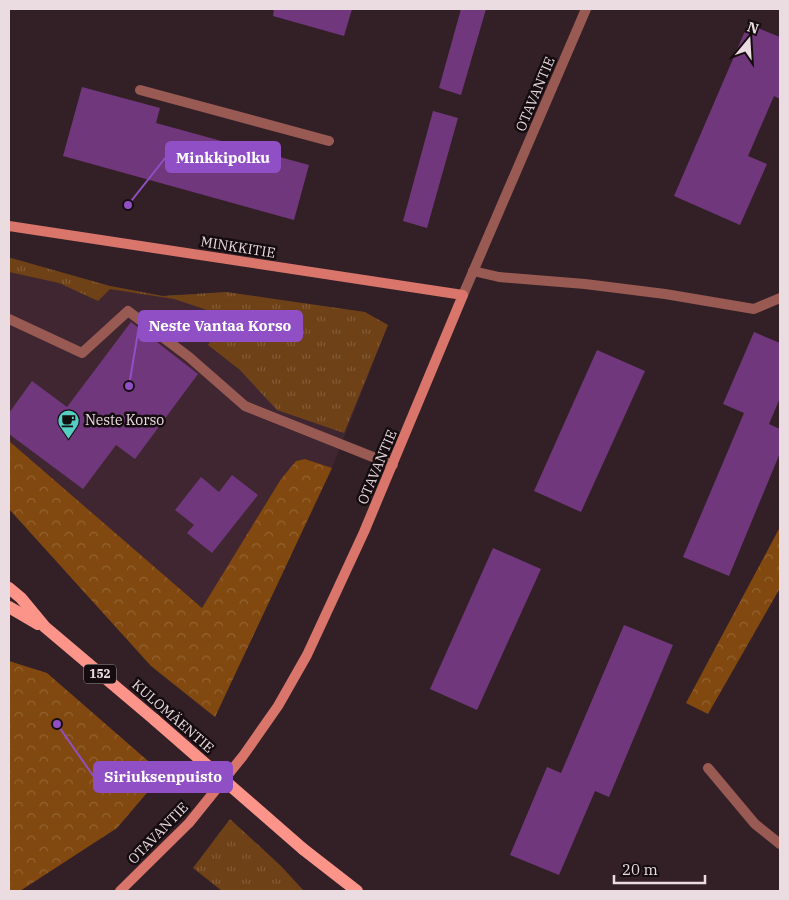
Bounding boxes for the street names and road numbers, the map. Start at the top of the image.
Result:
street label: OTAVANTIE [511,54,559,134]
street label: MINKKITIE [199,232,277,262]
street label: OTAVANTIE [353,427,401,507]
road number: 152 [84,664,116,684]
street label: KULOMÄENTIE [128,675,218,757]
street label: OTAVANTIE [124,798,192,868]

